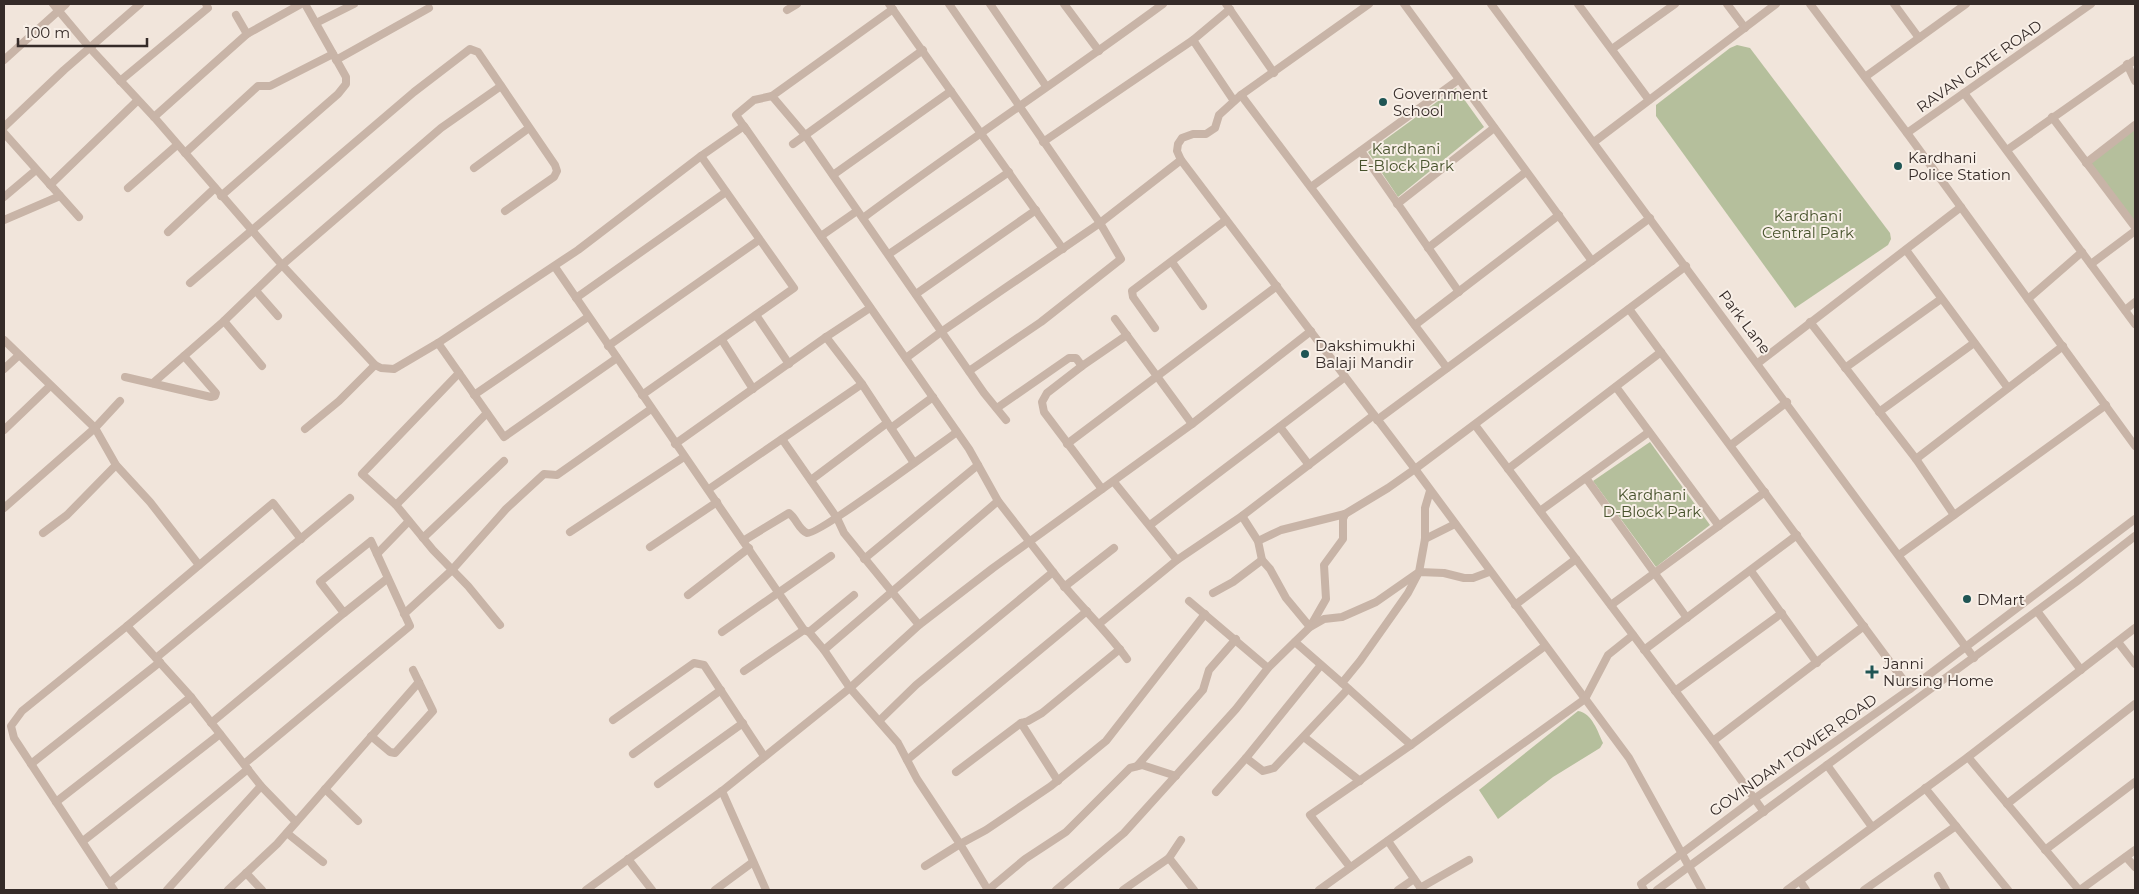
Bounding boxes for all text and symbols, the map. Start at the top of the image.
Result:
scale bar [18,15,146,47]
street label: RAVAN GATE ROAD [1913,16,2045,116]
text: 100 m [25,23,70,42]
place label: Government School [1393,84,1488,120]
marker: Government School [1377,96,1389,108]
park label: Kardhani E-Block Park [1358,139,1454,175]
place label: Kardhani Police Station [1908,148,2011,184]
marker: Kardhani Police Station [1892,160,1904,172]
park label: Kardhani Central Park [1762,206,1854,242]
street label: Park Lane [1715,286,1775,358]
place label: Dakshimukhi Balaji Mandir [1315,336,1416,372]
marker: Dakshimukhi Balaji Mandir [1299,348,1311,360]
park label: Kardhani D-Block Park [1603,485,1701,521]
place label: DMart [1977,590,2025,609]
marker: DMart [1961,593,1973,605]
place label: Janni Nursing Home [1882,654,1994,690]
marker: Janni Nursing Home [1865,665,1879,679]
street label: GOVINDAM TOWER ROAD [1705,690,1881,820]

